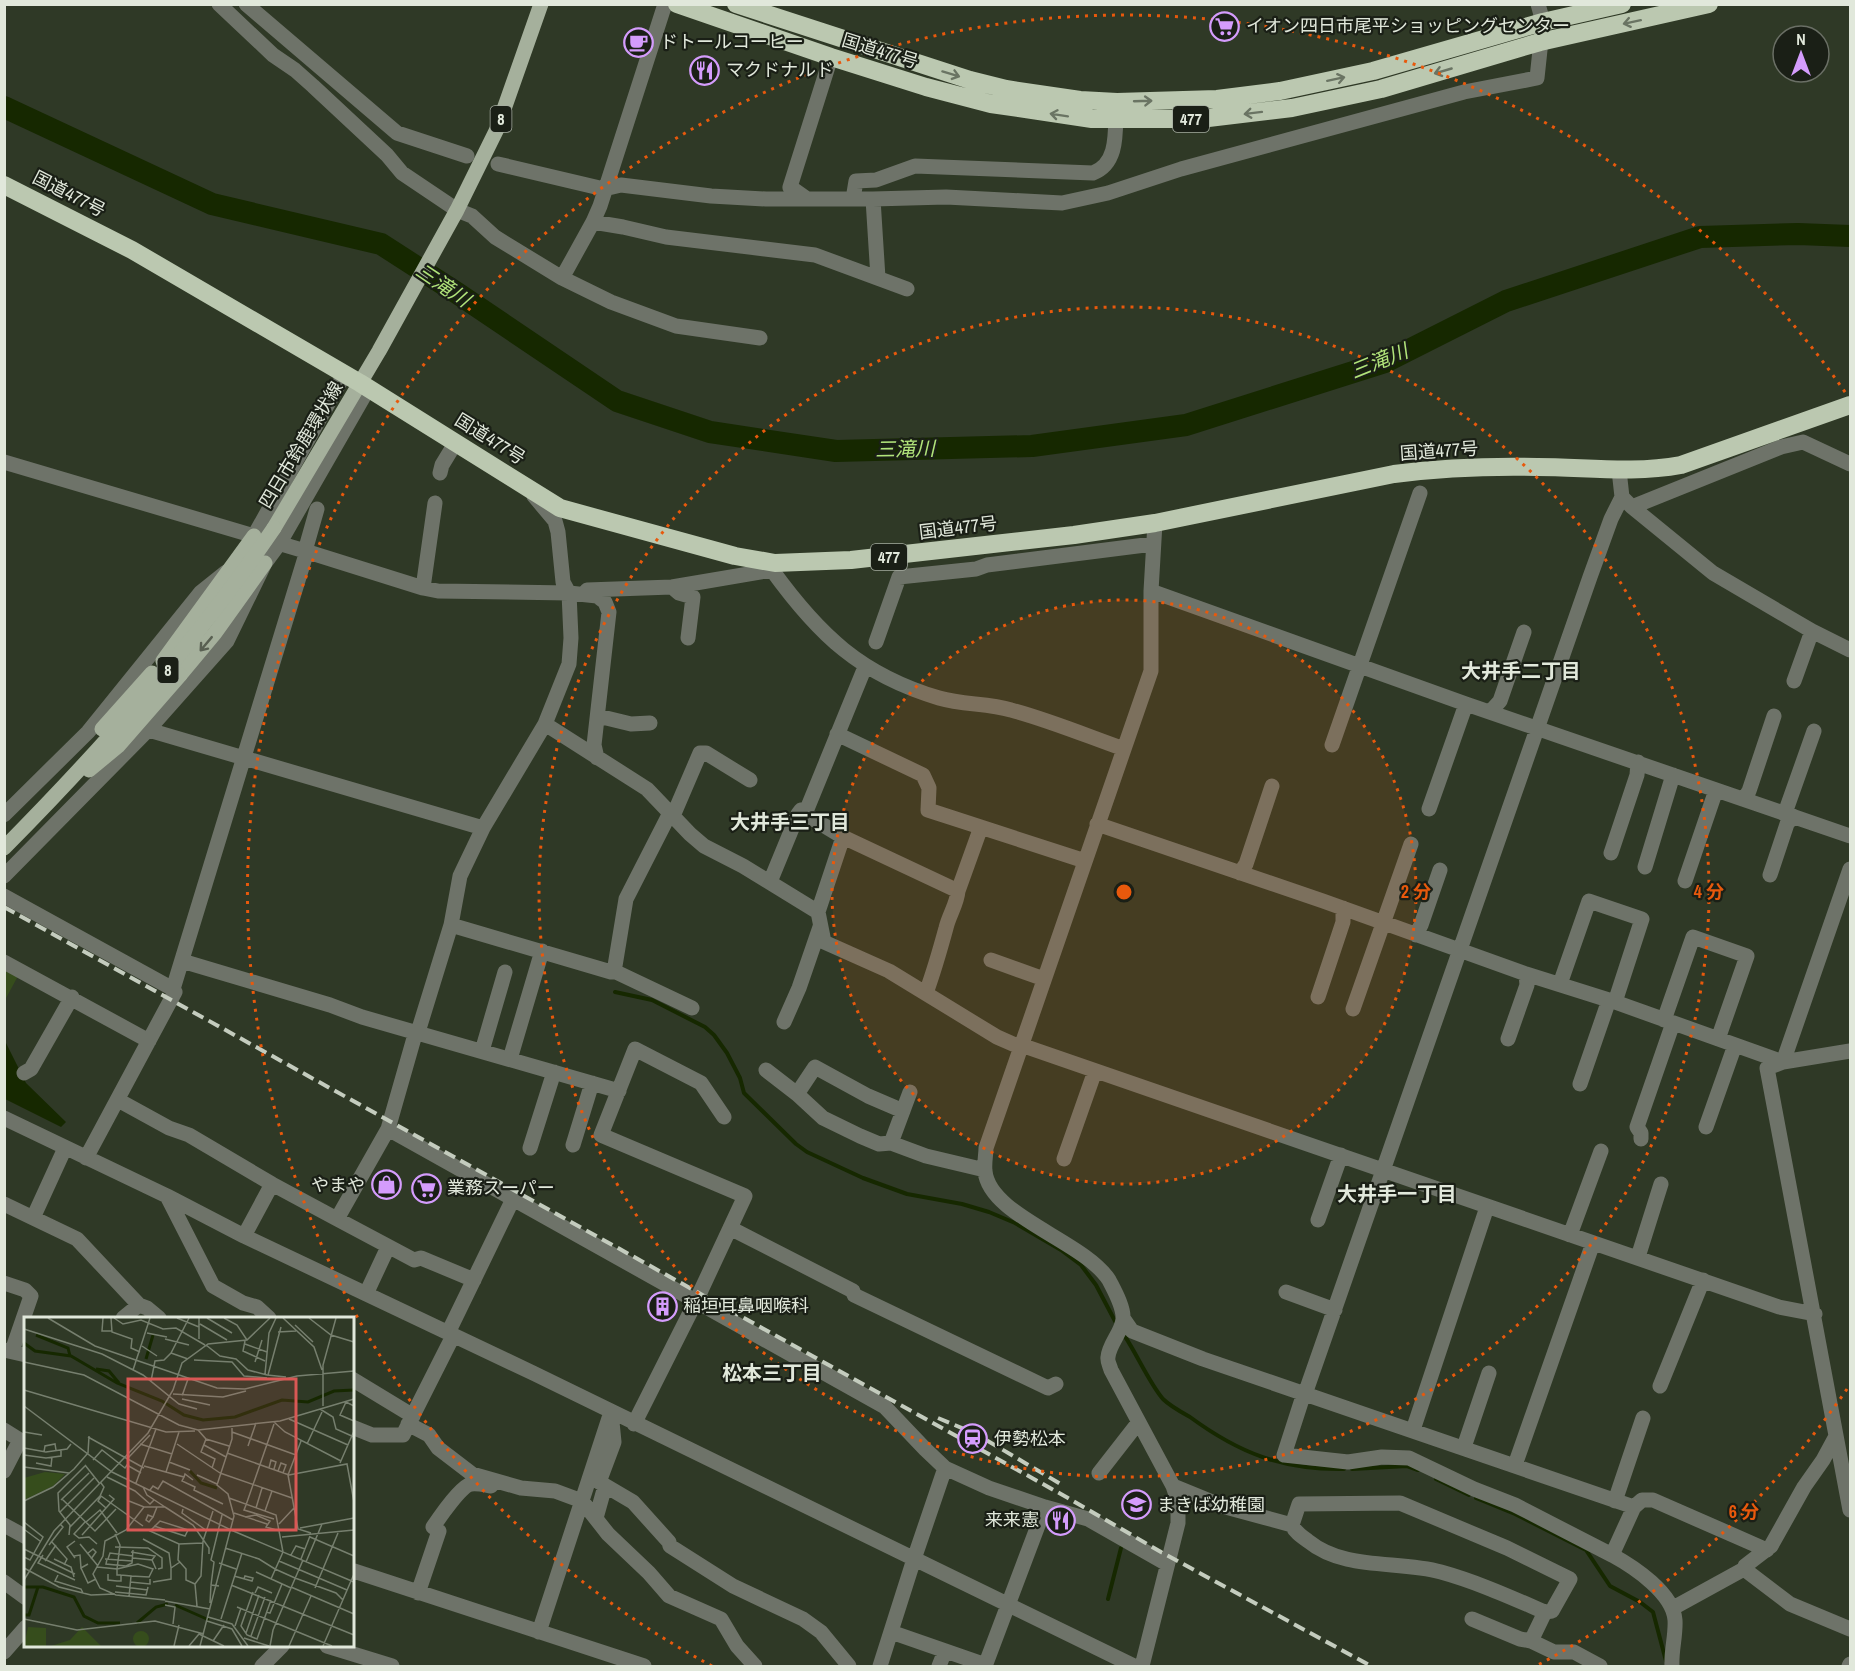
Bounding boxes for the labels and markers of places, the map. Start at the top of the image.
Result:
supermarket icon: イオン四日市尾平ショッピングセンター [1209,10,1241,42]
place label: イオン四日市尾平ショッピングセンター [1246,13,1570,38]
cafe icon: ドトールコーヒー [623,26,655,58]
place label: ドトールコーヒー [660,29,804,54]
restaurant icon: マクドナルド [689,54,721,86]
place label: マクドナルド [726,57,834,82]
centre of rings [1114,882,1134,902]
shop icon: やまや [370,1169,402,1201]
place label: やまや [311,1172,365,1197]
supermarket icon: 業務スーパー [410,1172,442,1204]
place label: 業務スーパー [447,1175,555,1200]
building icon: 稲垣耳鼻咽喉科 [646,1290,678,1322]
place label: 稲垣耳鼻咽喉科 [683,1293,809,1318]
station icon: 伊勢松本 [957,1423,989,1455]
place label: 伊勢松本 [994,1426,1066,1451]
school or university icon: まきば幼稚園 [1120,1489,1152,1521]
place label: まきば幼稚園 [1157,1492,1265,1517]
restaurant icon: 来来憲 [1044,1504,1076,1536]
place label: 来来憲 [985,1507,1039,1532]

